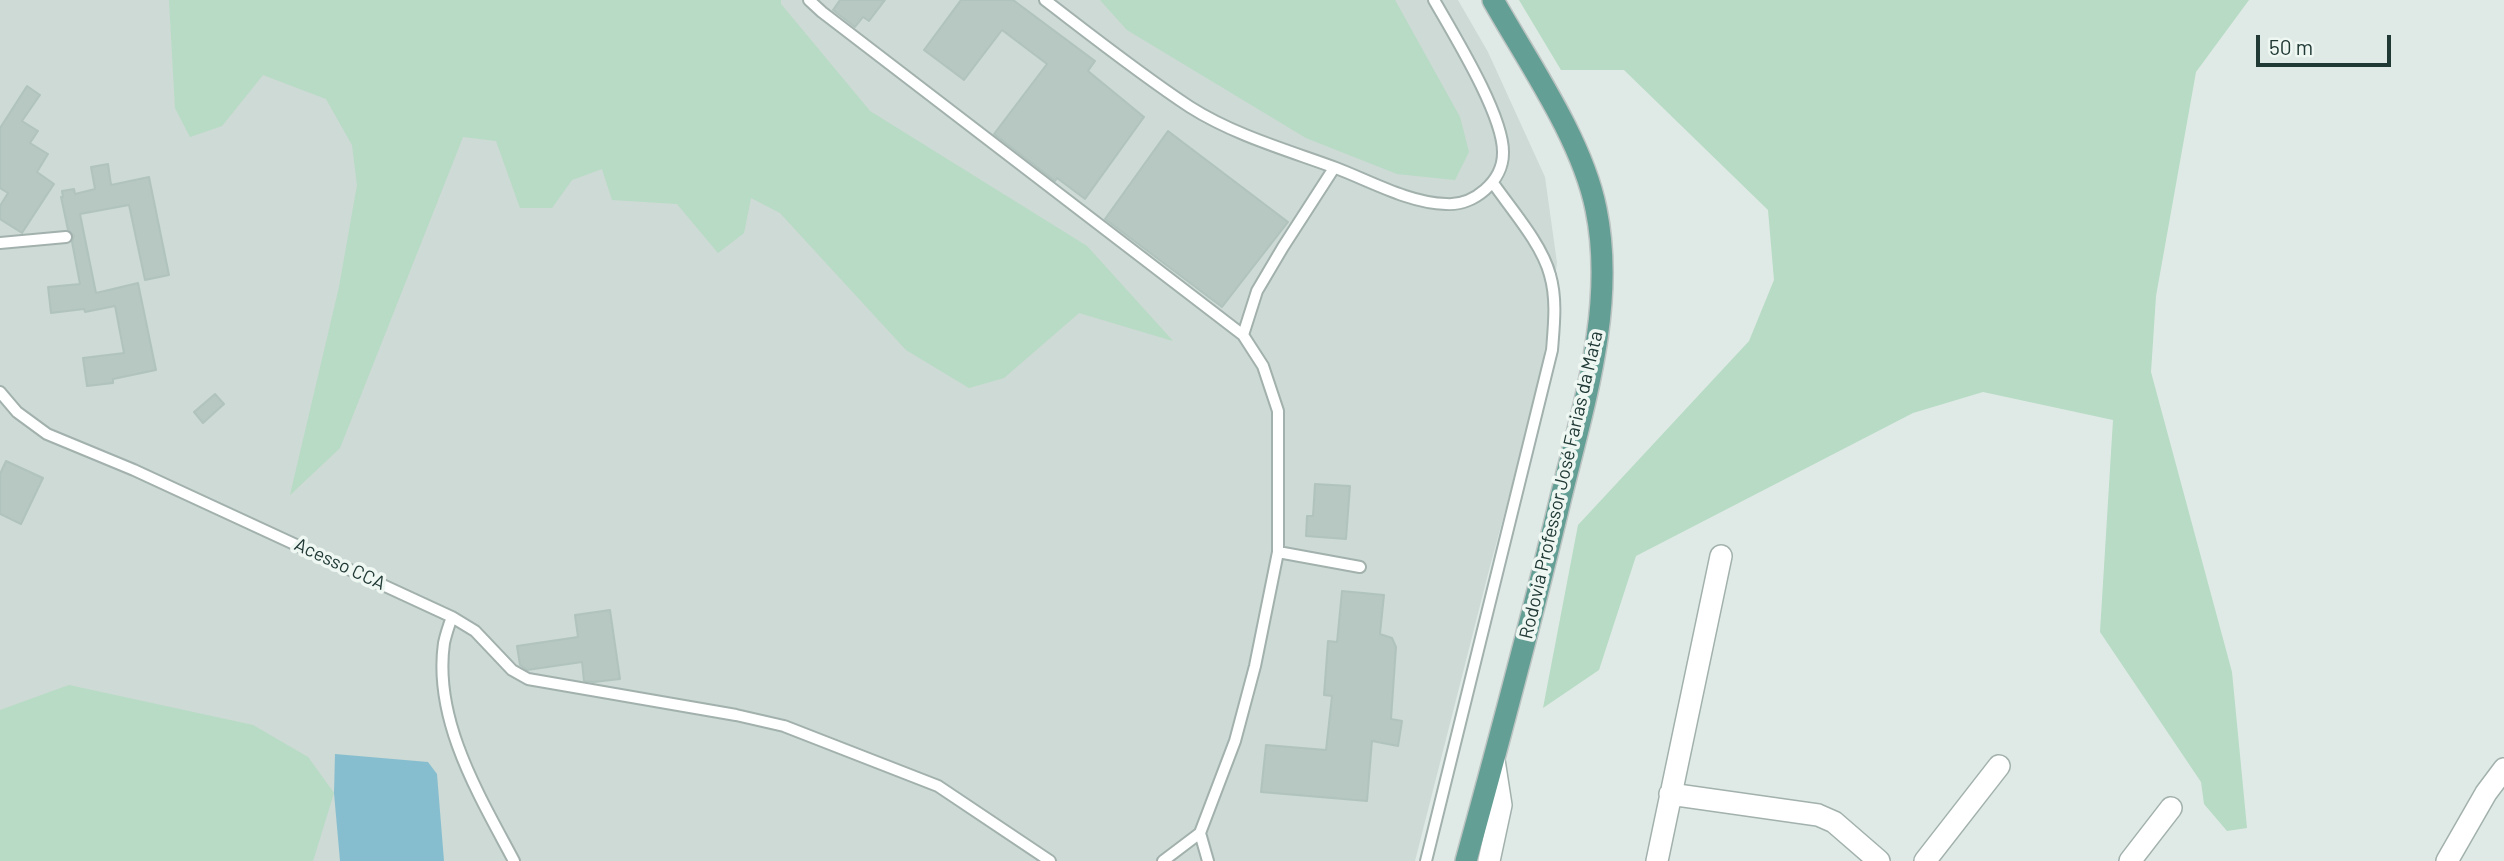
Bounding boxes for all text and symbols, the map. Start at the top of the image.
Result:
scale bar [2259,21,2394,65]
text: 50 m [2269,34,2313,59]
street label: Rodovia Professor José Farias da Mata [1514,329,1608,641]
street label: Acesso CCA [291,533,389,595]

